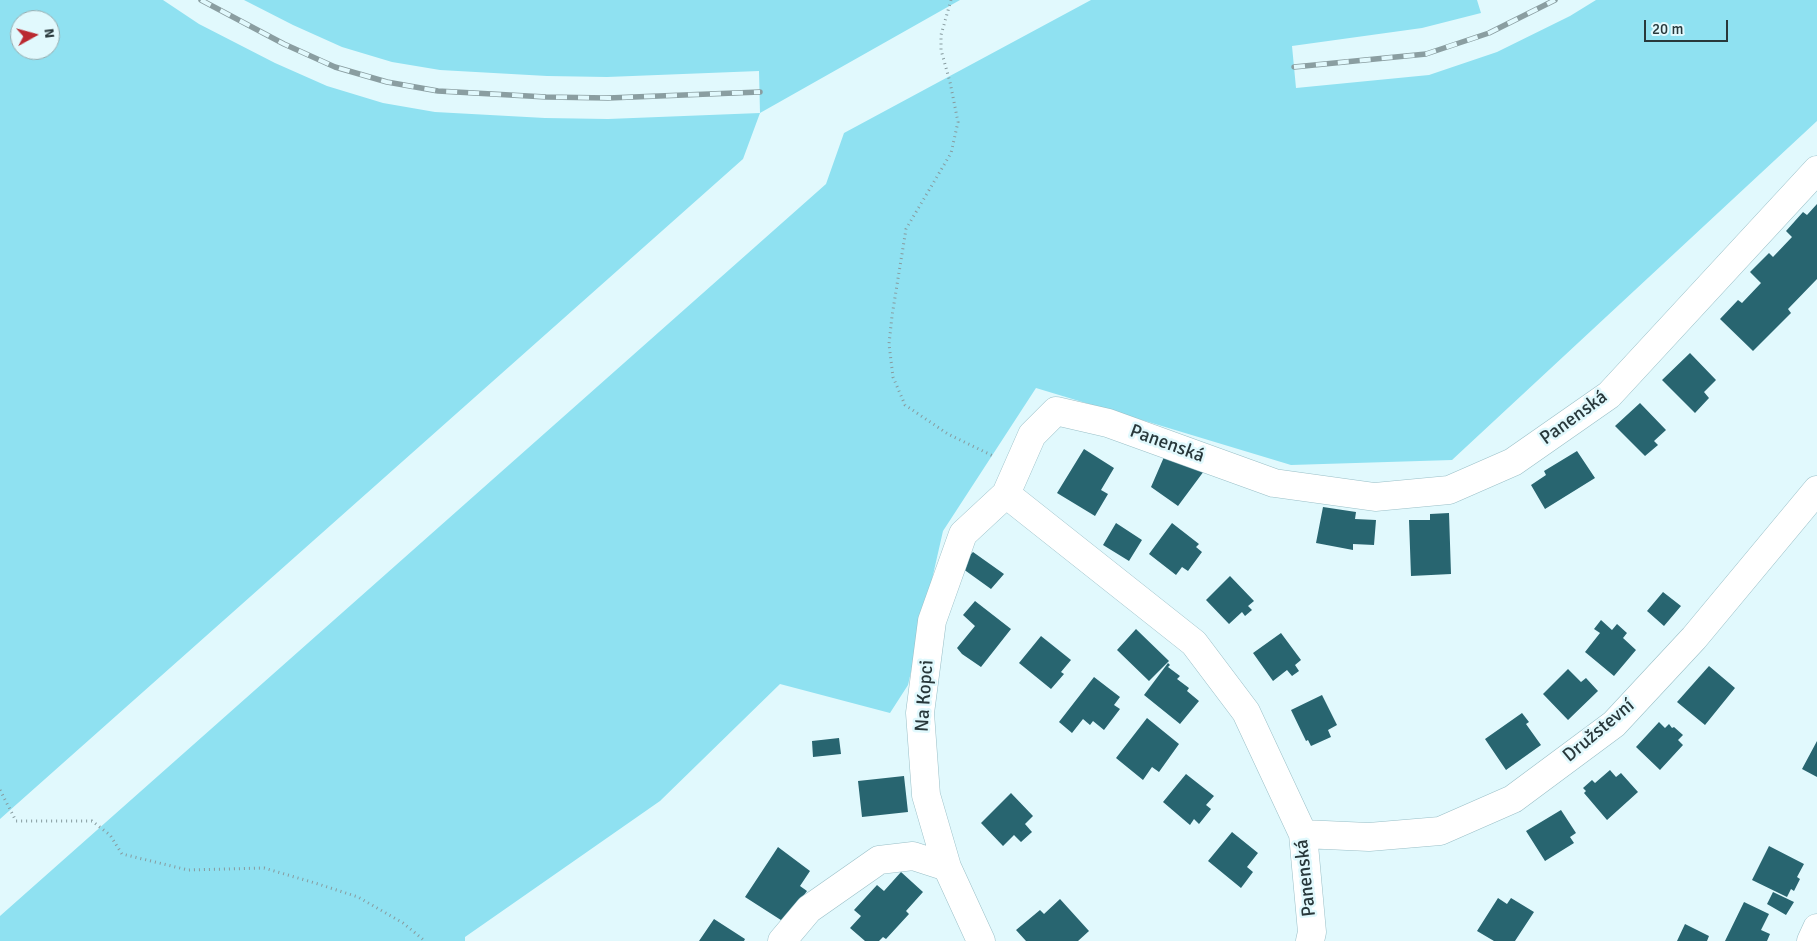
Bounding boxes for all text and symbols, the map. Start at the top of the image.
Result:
north arrow [10,10,60,60]
scale bar [1647,10,1731,42]
text: 20 m [1652,20,1683,38]
text: N [40,27,58,39]
street label: Panenská [1536,386,1612,450]
street label: Panenská [1127,420,1207,468]
street label: Na Kopci [911,659,939,733]
street label: Družstevní [1559,694,1639,768]
street label: Panenská [1291,838,1321,918]

